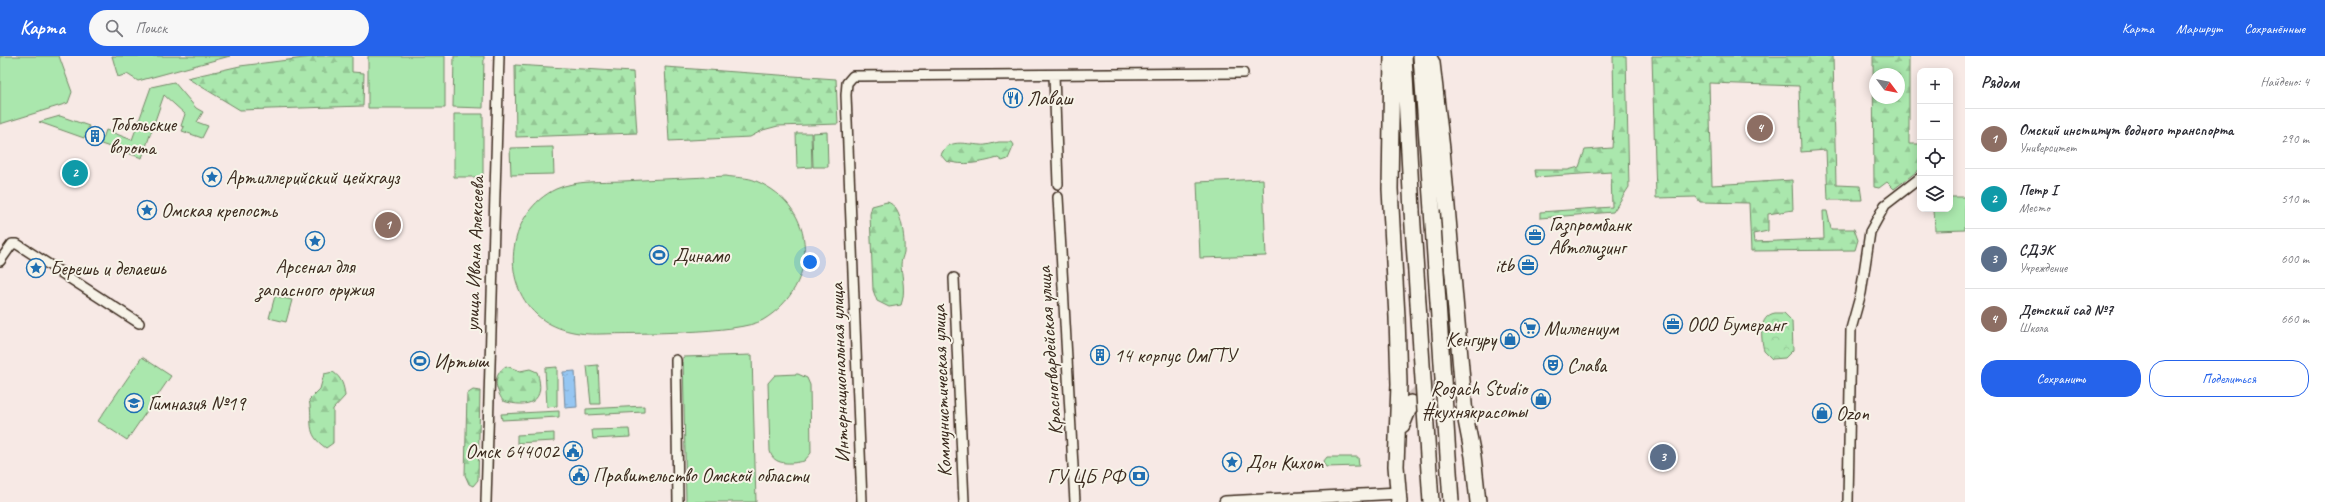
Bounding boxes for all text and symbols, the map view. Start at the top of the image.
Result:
search box [89,10,369,46]
text: Карта [20,16,65,40]
icon: search [103,17,125,39]
text: Поиск [135,19,167,38]
text: Карта [2122,20,2154,37]
text: Маршрут [2176,20,2222,37]
text: Сохранённые [2244,20,2305,37]
north arrow [1869,68,1905,104]
map controls [1917,68,1953,212]
button: + [1917,68,1953,104]
text: Рядом [1981,72,2019,93]
text: Найдено: 4 [2261,74,2309,90]
place label: Лаваш [1027,86,1074,111]
restaurant icon: Лаваш [1002,87,1024,109]
button: − [1917,104,1953,140]
place label: Тобольские ворота [109,112,177,160]
pin: 4 [1747,113,1773,143]
text: Омский институт водного транспорта [2019,121,2233,140]
building icon: Тобольские ворота [84,125,106,147]
text: 1 [1991,131,1997,147]
text: 290 m [2281,131,2309,147]
button: locate [1917,140,1953,176]
text: Университет [2019,140,2077,156]
pin: 2 [62,158,88,188]
place label: Артиллерийский цейхгауз [226,165,400,190]
place icon: Артиллерийский цейхгауз [201,166,223,188]
street label: улица Ивана Алексеева [459,174,490,333]
button: layers [1917,176,1953,212]
text: Петр I [2019,181,2057,200]
text: 2 [1991,191,1997,207]
text: 510 m [2281,191,2309,207]
place label: Омская крепость [161,198,279,223]
place icon: Омская крепость [136,199,158,221]
text: Место [2019,200,2050,216]
pin: 1 [375,210,401,240]
place label: Газпромбанк Автолизинг [1549,212,1632,261]
office icon: Газпромбанк Автолизинг [1524,224,1546,246]
place icon: Арсенал для запасного оружия [304,230,326,252]
text: СДЭК [2019,241,2053,260]
place label: Динамо [673,243,730,268]
sports icon: Динамо [648,244,670,266]
text: 3 [1991,251,1997,267]
text: 600 m [2281,251,2309,267]
your location [800,252,820,272]
place label: itb [1495,253,1515,278]
place label: Арсенал для запасного оружия [254,254,375,303]
office icon: itb [1517,254,1539,276]
place label: Берешь и делаешь [50,256,167,281]
place icon: Берешь и делаешь [25,257,47,279]
text: Учреждение [2019,260,2067,276]
street label: Красногвардейская улица [1031,264,1068,436]
street label: Интернациональная улица [824,281,855,463]
text: Детский сад №7 [2019,301,2113,320]
street label: Коммунистическая улица [926,303,957,477]
text: 4 [1991,311,1997,327]
text: 660 m [2281,311,2309,327]
place label: ООО Бумеранг [1687,312,1788,337]
office icon: ООО Бумеранг [1662,313,1684,335]
place label: Миллениум [1544,316,1620,341]
supermarket icon: Миллениум [1519,317,1541,339]
text: Школа [2019,320,2048,336]
place label: Кенгуру [1446,327,1498,352]
shop icon: Кенгуру [1499,328,1521,350]
place label: 14 корпус ОмГТУ [1114,343,1239,368]
building icon: 14 корпус ОмГТУ [1089,344,1111,366]
place label: Иртыш [434,349,490,374]
sports icon: Иртыш [409,350,431,372]
place label: Слава [1567,353,1608,378]
theatre icon: Слава [1542,354,1564,376]
button: Сохранить [1981,360,2141,397]
button: Поделиться [2149,360,2309,397]
place label: Rogach Studio #кухнякрасоты [1422,376,1529,424]
shop icon: Rogach Studio #кухнякрасоты [1530,388,1552,410]
place label: Гимназия №19 [148,391,247,416]
school or university icon: Гимназия №19 [123,392,145,414]
place label: Ozon [1836,401,1870,426]
shop icon: Ozon [1811,402,1833,424]
place label: Омск 644002 [465,439,561,464]
public building icon: Омск 644002 [562,440,584,462]
pin: 3 [1650,442,1676,472]
place label: Дон Кихот [1246,450,1324,475]
place icon: Дон Кихот [1221,451,1243,473]
place label: Правительство Омской области [593,463,810,488]
public building icon: Правительство Омской области [568,464,590,486]
place label: ГУ ЦБ РФ [1048,464,1127,489]
bank icon: ГУ ЦБ РФ [1128,465,1150,487]

